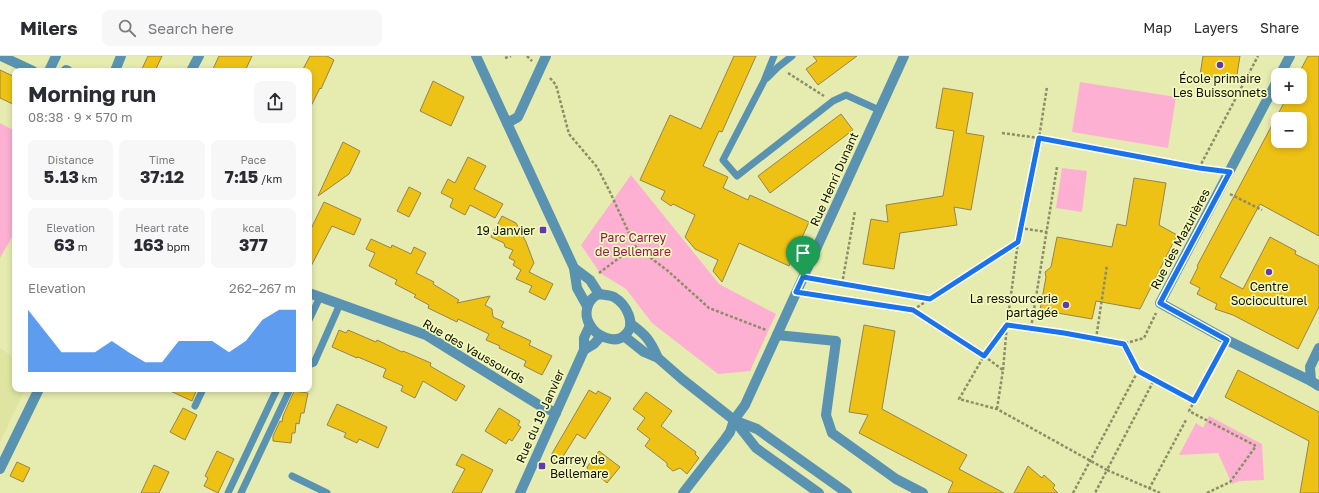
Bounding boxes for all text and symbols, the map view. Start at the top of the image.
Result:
search box [102,10,382,46]
text: Milers [20,16,78,39]
icon: search [116,17,138,39]
text: Search here [148,19,234,37]
text: Map [1143,19,1172,36]
text: Layers [1194,19,1238,36]
text: Share [1260,19,1299,36]
marker: École primaire Les Buissonnets [1215,60,1225,70]
map controls [1271,68,1307,148]
button: + [1271,68,1307,104]
place label: École primaire Les Buissonnets [1173,71,1267,100]
text: Morning run [28,80,156,107]
button: share [254,81,296,123]
text: 08:38 · 9 × 570 m [28,109,133,125]
button: − [1271,112,1307,148]
street label: Rue Henri Dunant [807,129,862,228]
text: Distance [48,153,94,166]
text: Time [149,153,175,166]
text: Pace [240,153,266,166]
text: 5.13 [44,166,79,187]
text: 37:12 [140,166,184,187]
text: 7:15 [224,166,258,187]
text: km [79,172,97,185]
text: /km [258,172,282,185]
street label: Rue des Mazurières [1147,186,1213,292]
text: Elevation [46,221,95,234]
text: Heart rate [135,221,189,234]
text: kcal [242,221,264,234]
place label: 19 Janvier [477,223,535,238]
marker: 19 Janvier [538,225,548,235]
park label: Parc Carrey de Bellemare [595,230,671,259]
text: 63 [54,234,75,255]
text: 163 [134,234,164,255]
text: 377 [239,234,268,255]
pin [786,236,820,277]
text: m [75,240,88,253]
text: bpm [164,240,190,253]
icon: arrive [792,242,814,264]
marker: Centre Socioculturel [1264,267,1274,277]
place label: Centre Socioculturel [1231,279,1307,308]
text: Elevation [28,280,86,296]
text: 262–267 m [229,280,296,296]
place label: La ressourcerie partagée [970,291,1058,320]
marker: La ressourcerie partagée [1061,300,1071,310]
street label: Rue des Vaussourds [420,316,528,386]
street label: Rue du 19 Janvier [513,367,568,465]
place label: Carrey de Bellemare [550,452,608,481]
marker: Carrey de Bellemare [537,461,547,471]

